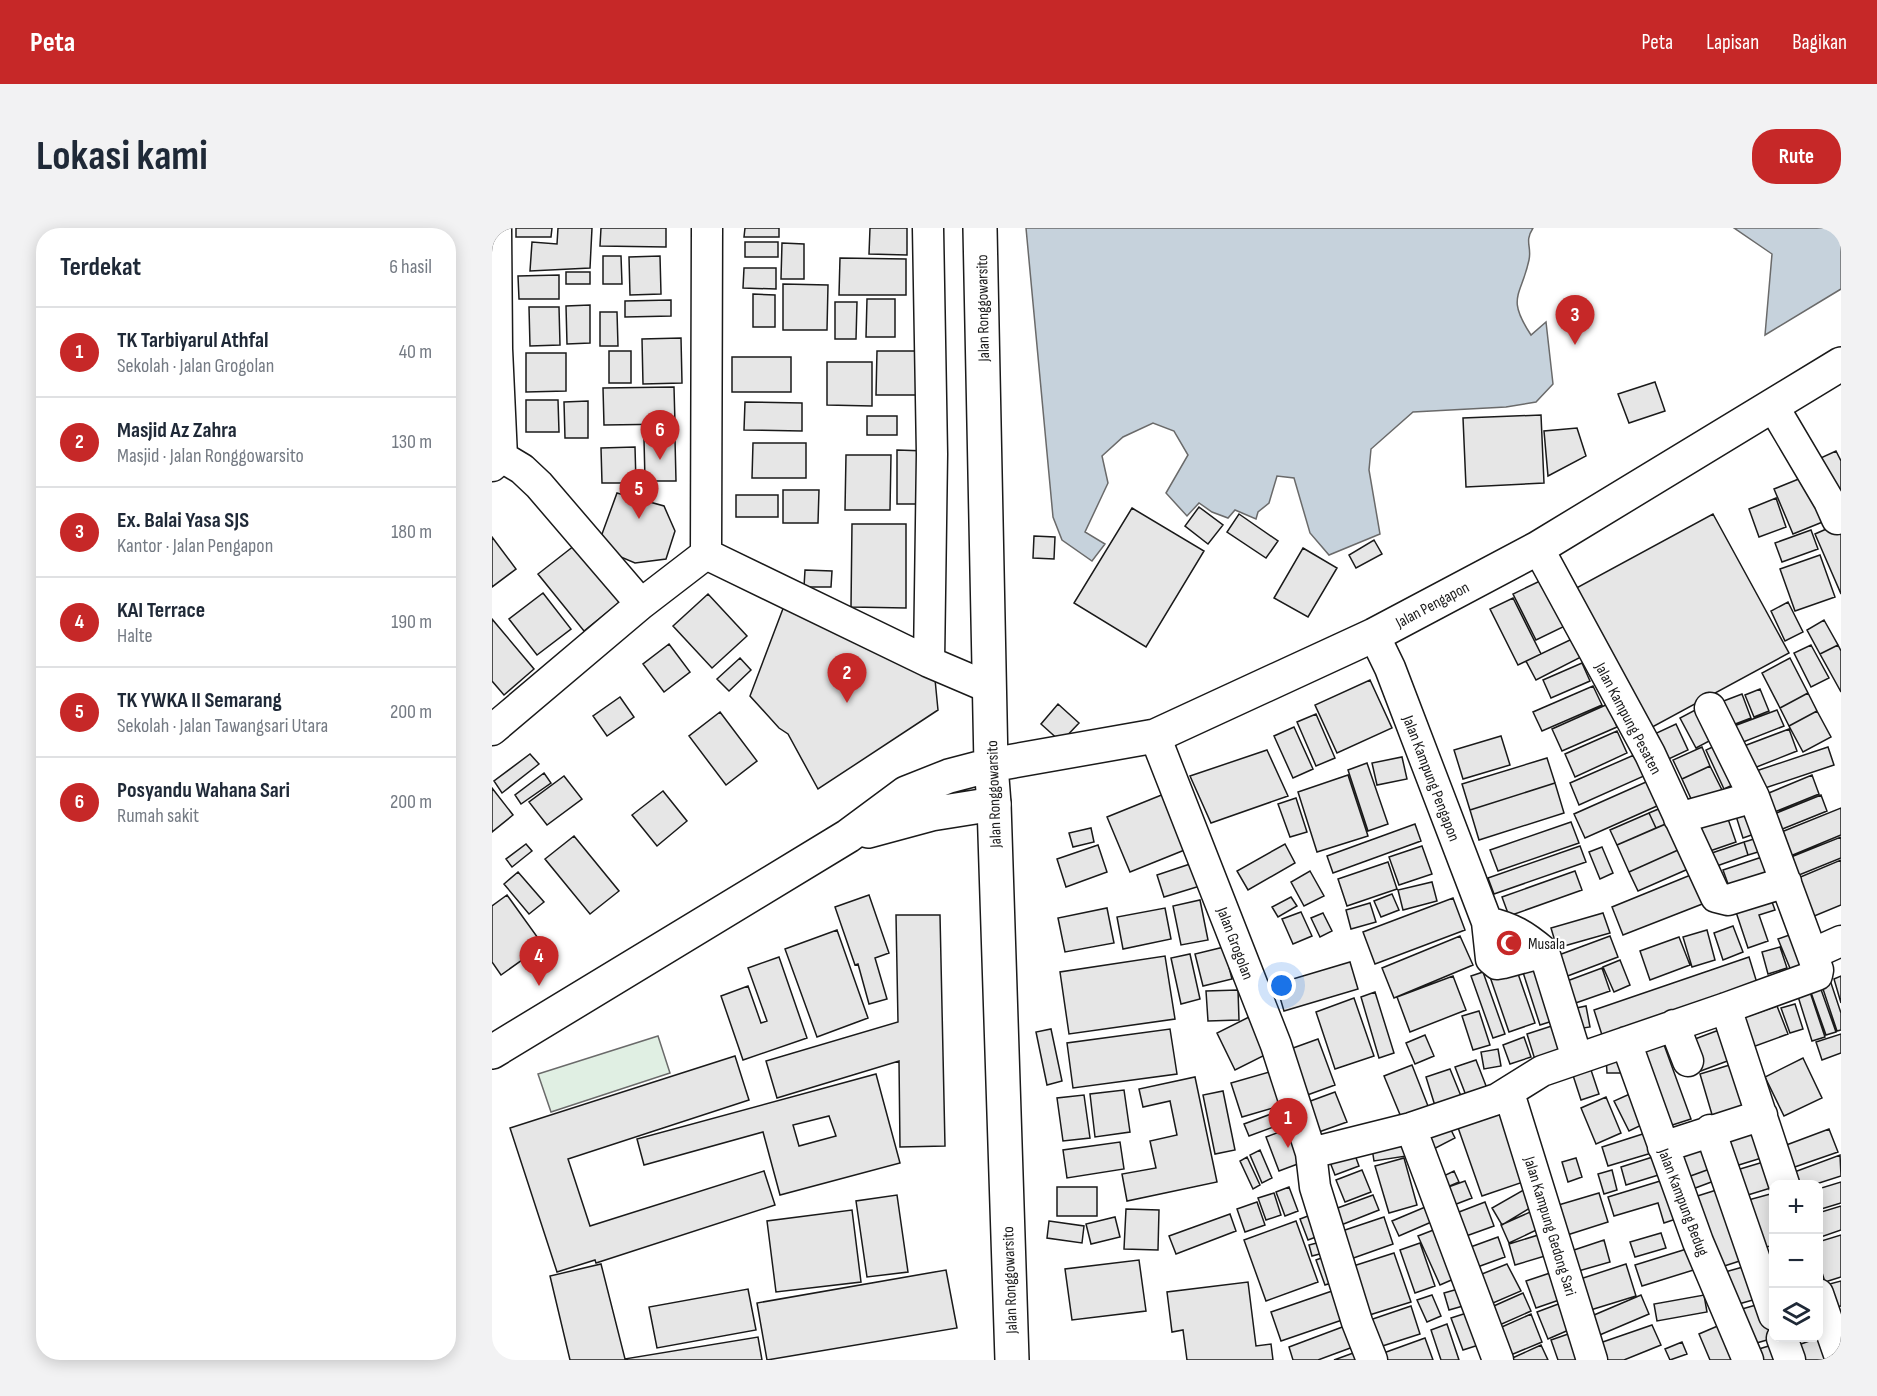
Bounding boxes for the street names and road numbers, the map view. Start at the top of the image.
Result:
street label: Jalan Ronggowarsito [973,254,994,363]
street label: Jalan Pengapon [1392,578,1473,633]
street label: Jalan Kampung Pesaten [1590,659,1665,778]
street label: Jalan Kampung Pengapon [1398,712,1463,844]
street label: Jalan Ronggowarsito [983,740,1006,849]
street label: Jalan Grogolan [1212,904,1257,982]
street label: Jalan Kampung Bedug [1653,1145,1712,1259]
street label: Jalan Kampung Gedong Sari [1519,1153,1580,1298]
street label: Jalan Ronggowarsito [999,1226,1022,1335]

